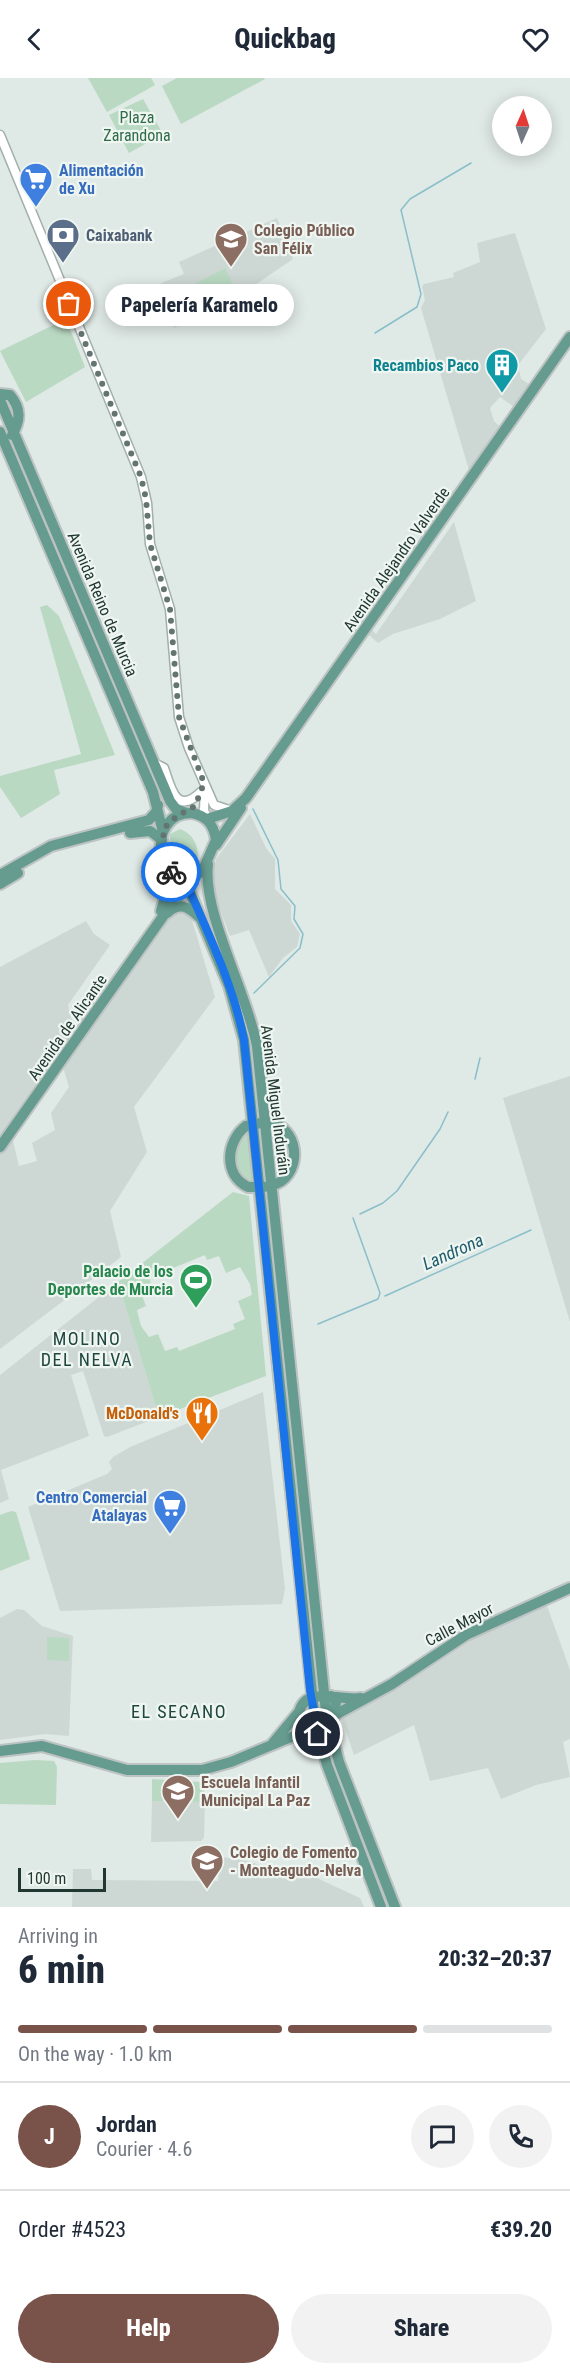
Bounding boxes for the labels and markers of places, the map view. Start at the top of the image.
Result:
supermarket icon: Alimentación de Xu [18,161,54,208]
place label: Alimentación de Xu [59,161,144,198]
bank icon: Caixabank [45,217,81,264]
school or university icon: Colegio Público San Félix [213,221,249,268]
place label: Colegio Público San Félix [254,221,355,258]
place label: Caixabank [86,226,153,245]
pin [43,278,94,329]
callout: Papelería Karamelo [105,283,294,325]
building icon: Recambios Paco [484,347,520,394]
place label: Recambios Paco [373,356,479,375]
place label: Palacio de los Deportes de Murcia [48,1262,173,1299]
sports icon: Palacio de los Deportes de Murcia [178,1262,214,1309]
restaurant icon: McDonald's [184,1395,220,1442]
place label: McDonald's [106,1404,179,1423]
place label: Centro Comercial Atalayas [36,1488,147,1525]
supermarket icon: Centro Comercial Atalayas [152,1488,188,1535]
pin [292,1708,343,1759]
school or university icon: Escuela Infantil Municipal La Paz [160,1773,196,1820]
place label: Escuela Infantil Municipal La Paz [201,1773,310,1810]
school or university icon: Colegio de Fomento - Monteagudo-Nelva [189,1843,225,1890]
place label: Colegio de Fomento - Monteagudo-Nelva [230,1843,362,1880]

